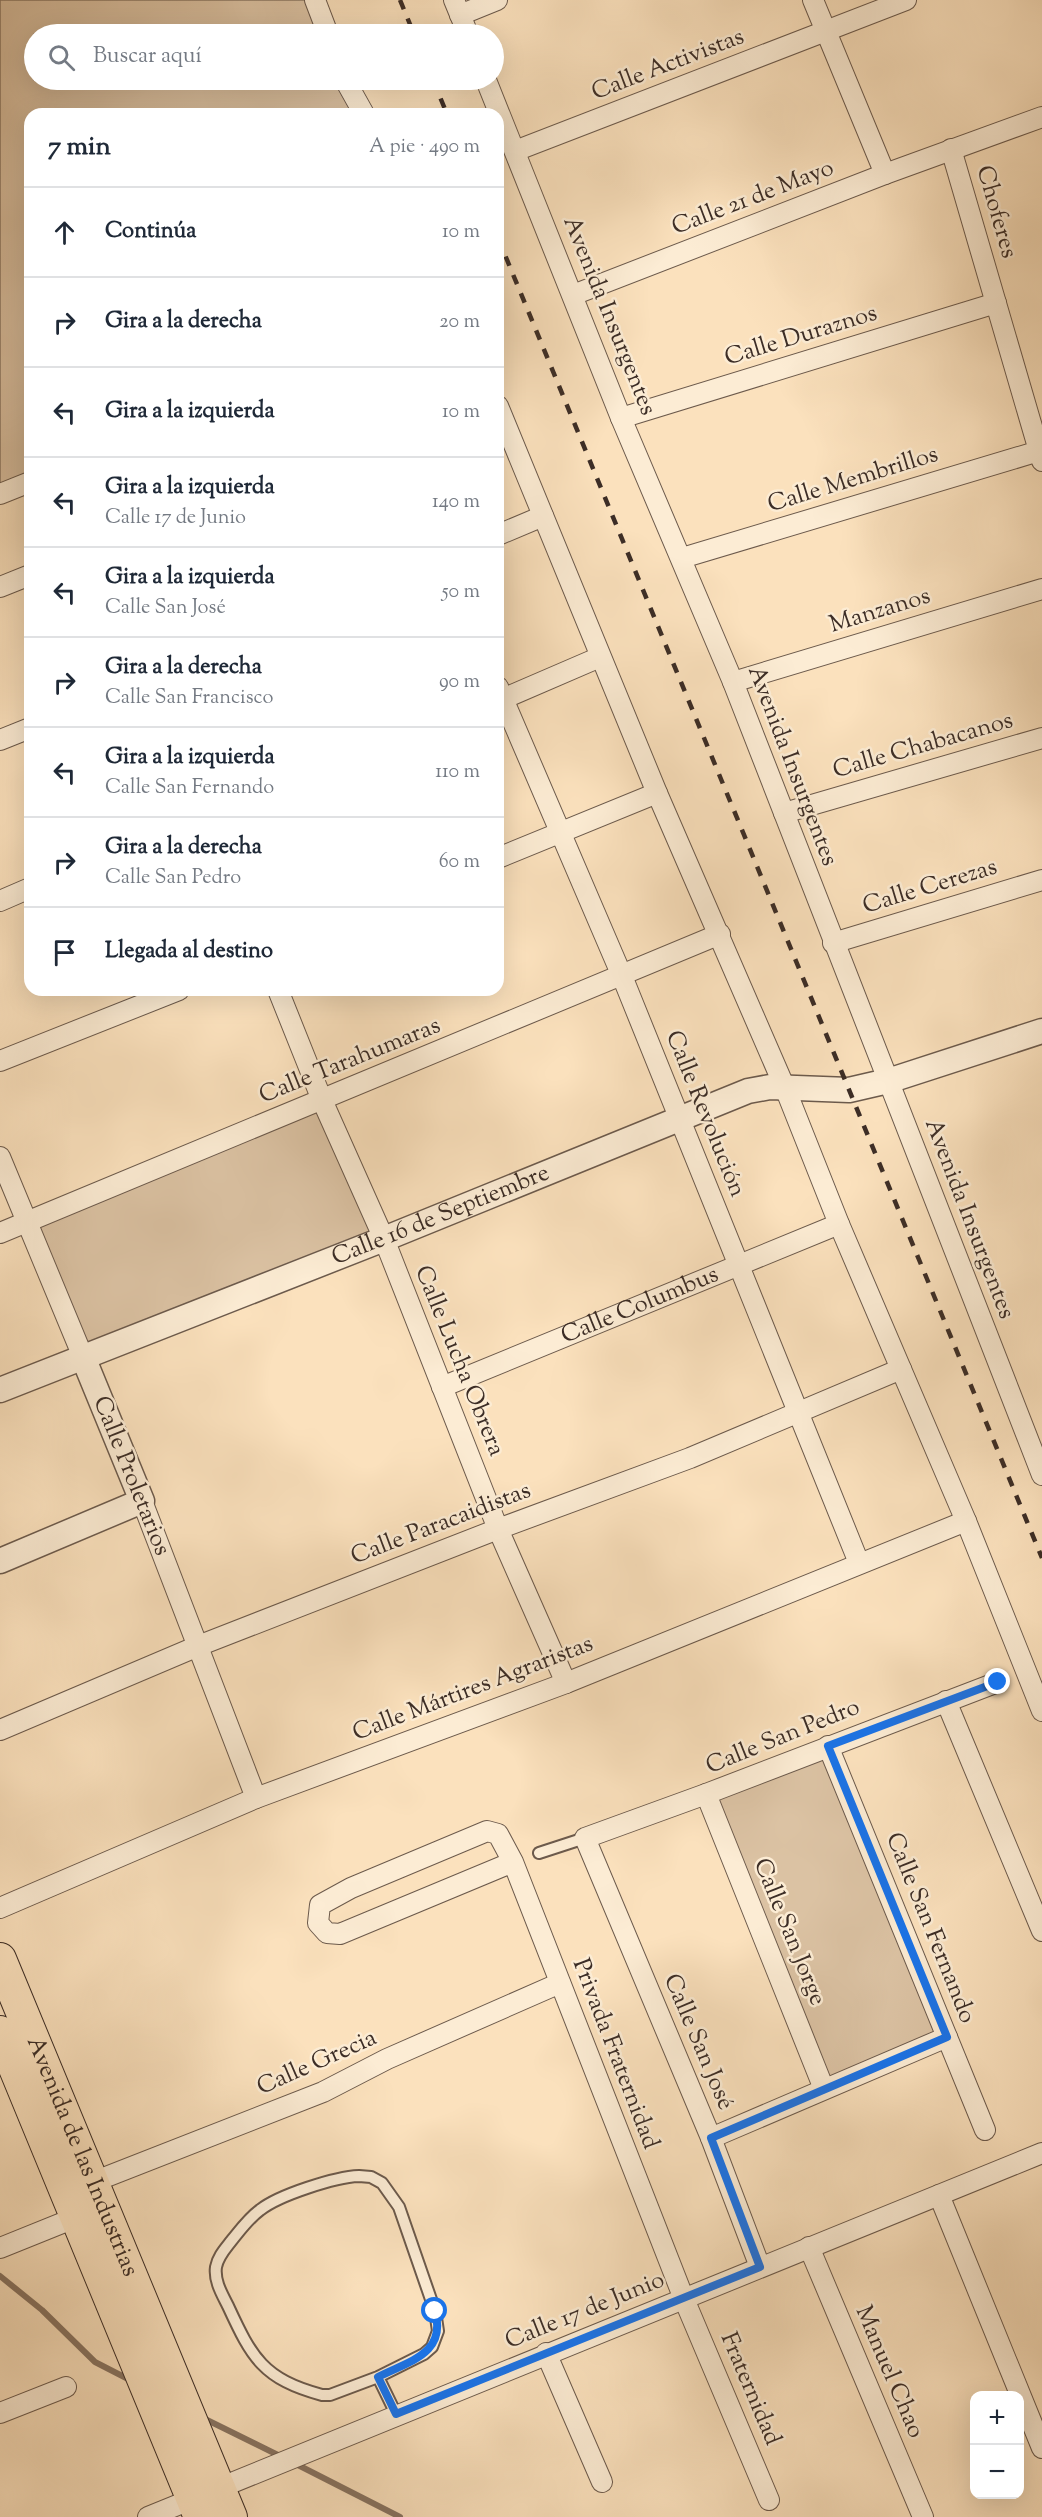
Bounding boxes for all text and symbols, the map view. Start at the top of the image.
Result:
street label: Calle Activistas [587,20,749,110]
search box [24,24,504,90]
icon: search [45,41,78,74]
text: Buscar aquí [93,41,202,73]
text: 7 min [48,129,111,166]
text: A pie · 490 m [369,133,480,162]
street label: Calle 21 de Mayo [667,151,839,245]
street label: Choferes [967,162,1025,262]
street label: Avenida Insurgentes [554,211,664,421]
icon: ahead [48,216,81,249]
text: Continúa [105,216,196,248]
text: 10 m [442,218,480,247]
street label: Calle Duraznos [720,297,882,375]
icon: right [48,306,81,339]
text: Gira a la derecha [105,306,262,338]
text: 20 m [439,308,480,337]
icon: left [48,396,81,429]
text: Gira a la izquierda [105,396,275,428]
text: 10 m [442,398,480,427]
street label: Calle Membrillos [764,438,942,522]
text: Gira a la izquierda [105,472,275,504]
icon: left [48,486,81,519]
text: 140 m [432,488,480,517]
text: Calle 17 de Junio [105,504,246,533]
text: Gira a la izquierda [105,562,275,594]
icon: left [48,576,81,609]
text: 50 m [442,578,480,607]
street label: Manzanos [825,580,935,642]
text: Calle San José [105,594,226,623]
text: Gira a la derecha [105,652,262,684]
street label: Avenida Insurgentes [738,661,846,871]
icon: right [48,666,81,699]
text: 90 m [439,668,480,697]
text: Calle San Francisco [105,684,274,713]
street label: Calle Chabacanos [829,704,1017,788]
text: Gira a la izquierda [105,742,275,774]
icon: left [48,756,81,789]
text: 110 m [435,758,480,787]
text: Calle San Fernando [105,774,274,803]
text: Gira a la derecha [105,832,262,864]
icon: right [48,846,81,879]
text: 60 m [439,848,480,877]
street label: Calle Cerezas [858,850,1002,924]
text: Calle San Pedro [105,864,241,893]
icon: arrive [48,936,81,969]
text: Llegada al destino [105,936,273,968]
street label: Calle Tarahumaras [254,1009,446,1113]
street label: Calle Revolución [656,1026,754,1202]
street label: Avenida Insurgentes [915,1114,1023,1324]
street label: Calle 16 de Septiembre [327,1156,555,1275]
street label: Calle Columbus [556,1258,724,1353]
street label: Calle Lucha Obrera [405,1261,513,1461]
street label: Calle Proletarios [83,1391,179,1561]
street label: Calle Paracaidistas [346,1474,536,1574]
street label: Calle Mártires Agraristas [348,1627,598,1751]
route end [984,1668,1010,1694]
street label: Calle San Pedro [701,1691,865,1783]
street label: Calle San Fernando [876,1828,984,2028]
street label: Calle San Jorge [744,1853,834,2011]
street label: Privada Fraternidad [563,1954,667,2155]
street label: Calle San José [654,1969,742,2115]
street label: Calle Grecia [252,2021,382,2105]
street label: Avenida de las Industrias [17,2032,147,2282]
street label: Calle 17 de Junio [500,2264,670,2358]
route start [421,2297,447,2323]
street label: Manuel Chao [846,2300,932,2444]
street label: Fraternidad [711,2327,789,2451]
map controls [970,2391,1024,2499]
button: + [970,2391,1024,2445]
button: − [970,2445,1024,2499]

